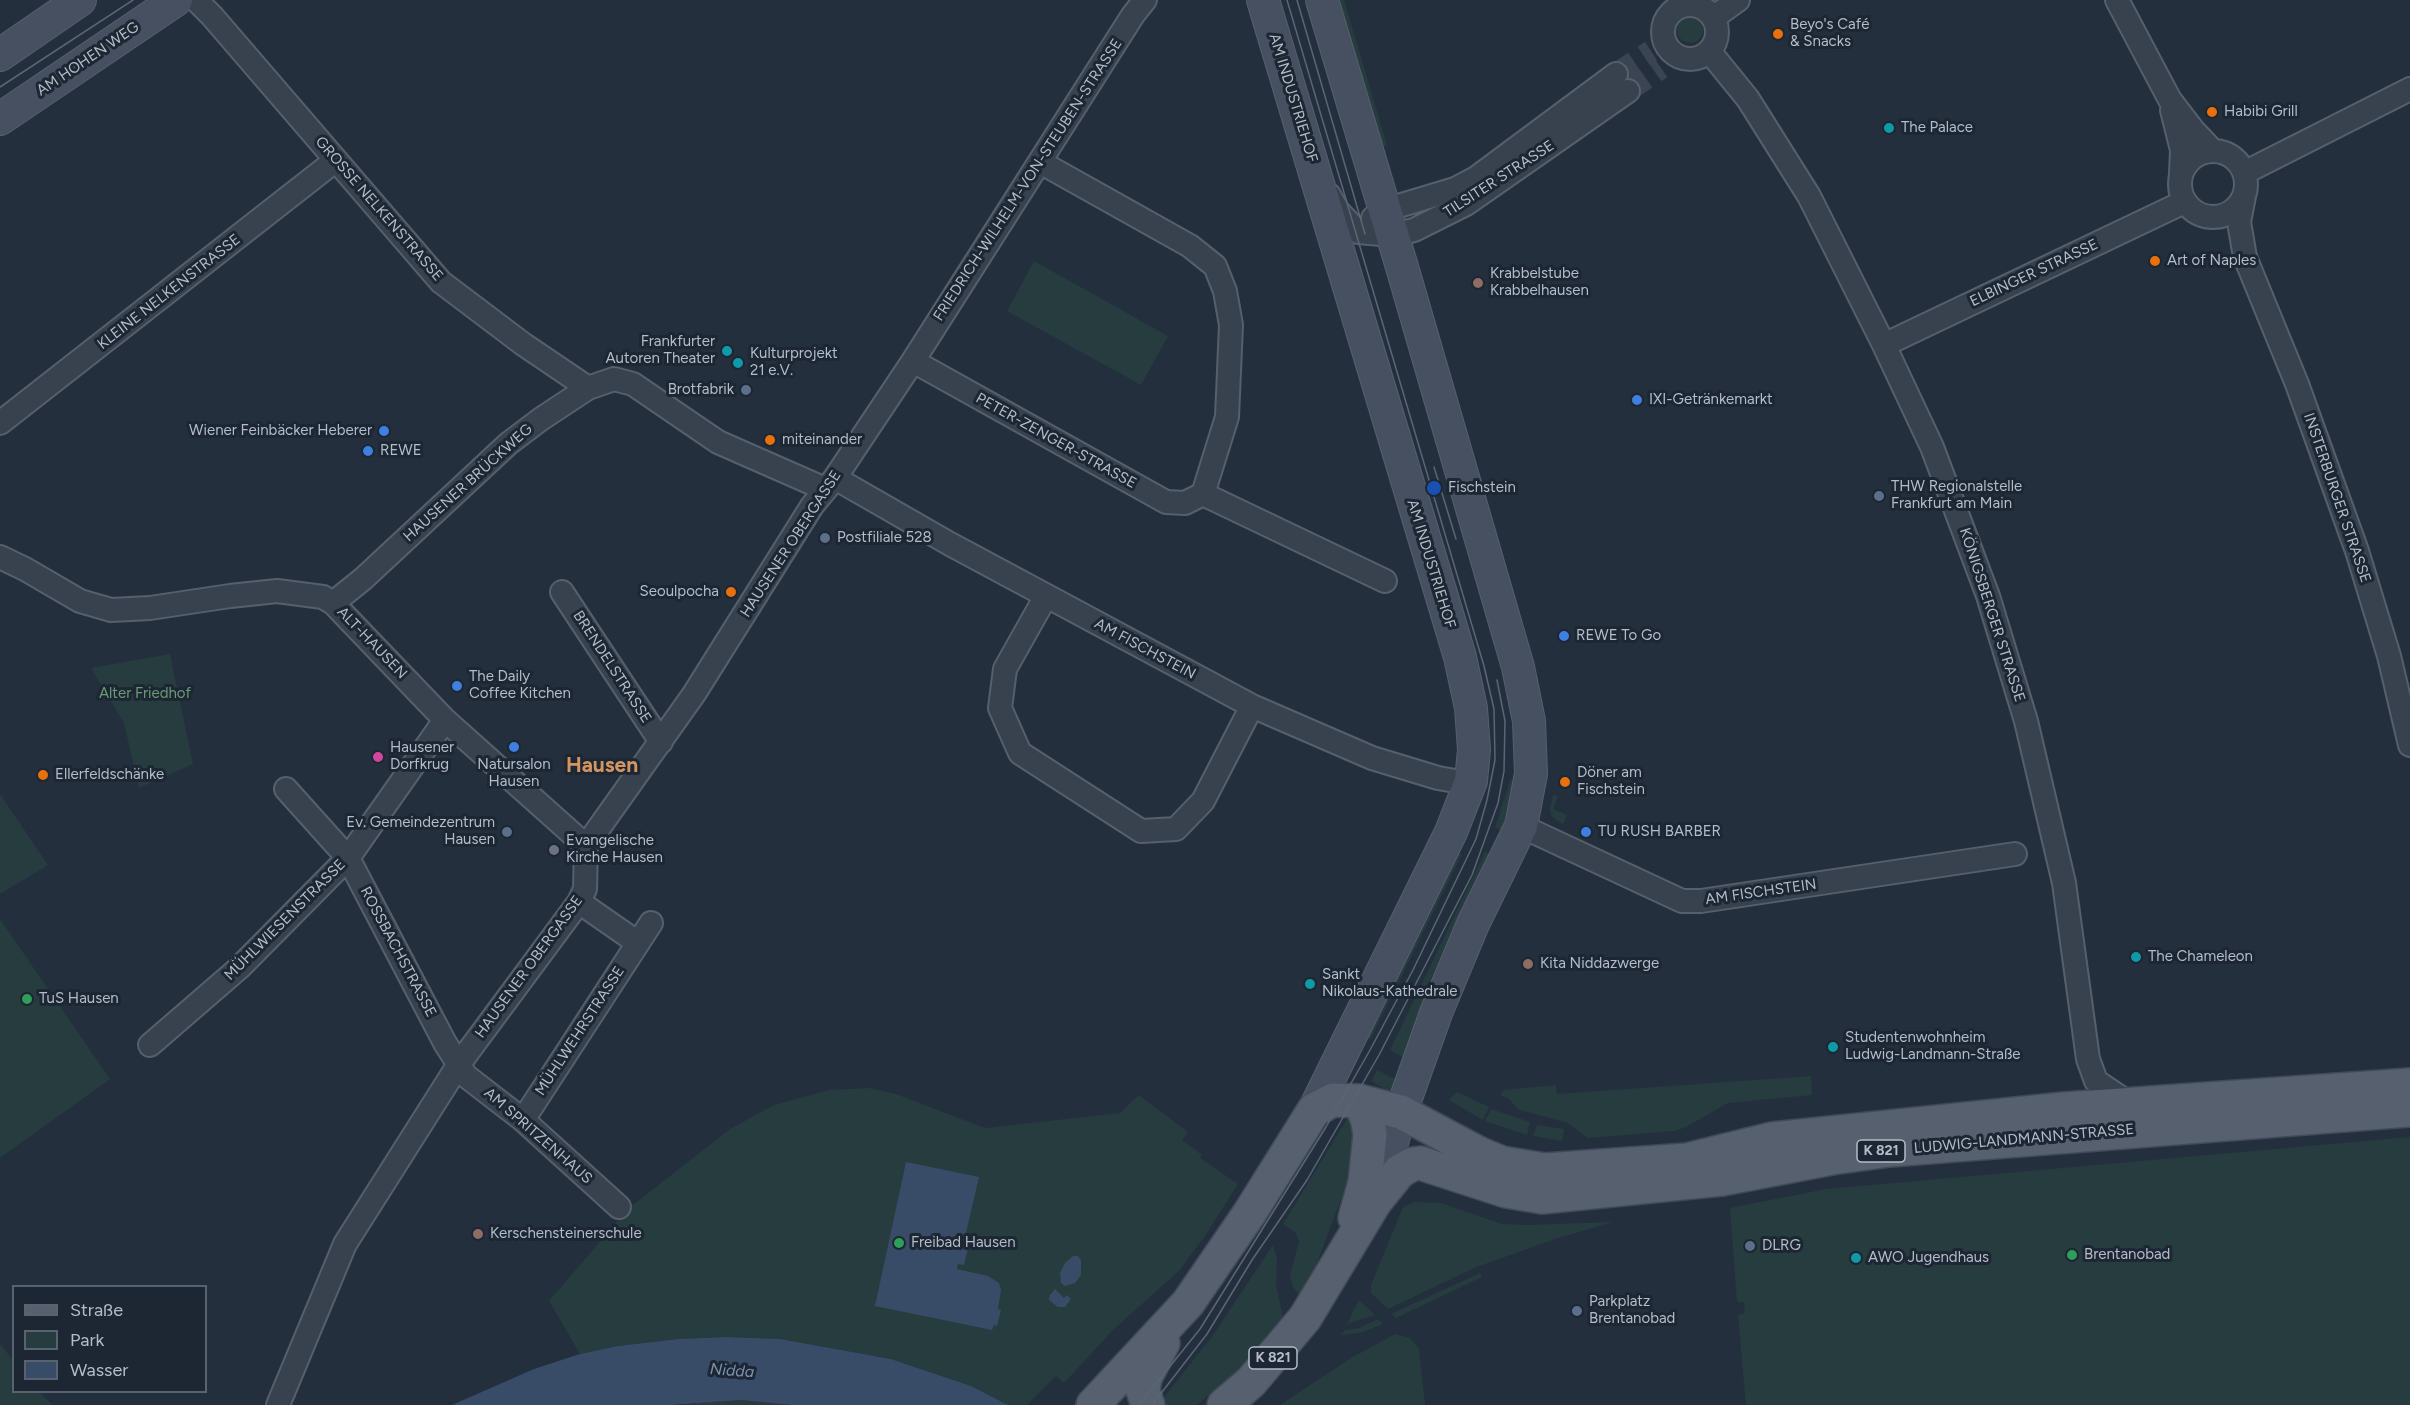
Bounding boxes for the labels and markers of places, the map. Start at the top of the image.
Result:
place label: Beyo's Café & Snacks [1790,16,1869,51]
marker: Beyo's Café & Snacks [1771,27,1785,41]
place label: Habibi Grill [2224,103,2298,121]
marker: Habibi Grill [2205,105,2219,119]
place label: The Palace [1901,119,1973,137]
marker: The Palace [1882,121,1896,135]
place label: Art of Naples [2167,252,2256,270]
marker: Art of Naples [2148,254,2162,268]
place label: Krabbelstube Krabbelhausen [1490,265,1589,300]
marker: Krabbelstube Krabbelhausen [1471,276,1485,290]
place label: Frankfurter Autoren Theater [605,333,715,368]
marker: Frankfurter Autoren Theater [720,344,734,358]
place label: Kulturprojekt 21 e.V. [750,345,838,380]
marker: Kulturprojekt 21 e.V. [731,356,745,370]
place label: Brotfabrik [668,381,734,399]
marker: Brotfabrik [739,383,753,397]
place label: IXI-Getränkemarkt [1649,391,1773,409]
marker: IXI-Getränkemarkt [1630,393,1644,407]
place label: Wiener Feinbäcker Heberer [189,422,372,440]
marker: Wiener Feinbäcker Heberer [377,424,391,438]
place label: miteinander [782,431,862,449]
marker: miteinander [763,433,777,447]
place label: REWE [380,442,422,460]
marker: REWE [361,444,375,458]
place label: THW Regionalstelle Frankfurt am Main [1891,478,2022,513]
marker: Fischstein [1425,479,1443,497]
place label: Fischstein [1448,479,1516,497]
marker: THW Regionalstelle Frankfurt am Main [1872,489,1886,503]
place label: Postfiliale 528 [837,529,932,547]
marker: Postfiliale 528 [818,531,832,545]
place label: Seoulpocha [640,583,719,601]
marker: Seoulpocha [724,585,738,599]
place label: REWE To Go [1576,627,1661,645]
marker: REWE To Go [1557,629,1571,643]
place label: The Daily Coffee Kitchen [469,668,571,703]
marker: The Daily Coffee Kitchen [450,679,464,693]
place label: Hausener Dorfkrug [390,739,454,774]
marker: Natursalon Hausen [507,740,521,754]
marker: Hausener Dorfkrug [371,750,385,764]
place label: Natursalon Hausen [477,756,551,791]
place label: Döner am Fischstein [1577,764,1645,799]
place label: Ellerfeldschänke [55,766,164,784]
marker: Ellerfeldschänke [36,768,50,782]
marker: Döner am Fischstein [1558,775,1572,789]
place label: Ev. Gemeindezentrum Hausen [346,814,495,849]
place label: TU RUSH BARBER [1598,823,1721,841]
marker: Ev. Gemeindezentrum Hausen [500,825,514,839]
marker: TU RUSH BARBER [1579,825,1593,839]
place label: Evangelische Kirche Hausen [566,832,663,867]
marker: Evangelische Kirche Hausen [547,843,561,857]
place label: The Chameleon [2148,948,2253,966]
marker: The Chameleon [2129,950,2143,964]
place label: Kita Niddazwerge [1540,955,1659,973]
marker: Kita Niddazwerge [1521,957,1535,971]
place label: Sankt Nikolaus-Kathedrale [1322,966,1457,1001]
marker: Sankt Nikolaus-Kathedrale [1303,977,1317,991]
place label: TuS Hausen [39,990,119,1008]
marker: TuS Hausen [20,992,34,1006]
place label: Studentenwohnheim Ludwig-Landmann-Straße [1845,1029,2021,1064]
marker: Studentenwohnheim Ludwig-Landmann-Straße [1826,1040,1840,1054]
place label: Kerschensteinerschule [490,1225,642,1243]
marker: Kerschensteinerschule [471,1227,485,1241]
place label: Freibad Hausen [911,1234,1016,1252]
marker: Freibad Hausen [892,1236,906,1250]
place label: DLRG [1762,1237,1801,1255]
marker: DLRG [1743,1239,1757,1253]
place label: Brentanobad [2084,1246,2170,1264]
marker: Brentanobad [2065,1248,2079,1262]
place label: AWO Jugendhaus [1868,1249,1989,1267]
marker: AWO Jugendhaus [1849,1251,1863,1265]
place label: Parkplatz Brentanobad [1589,1293,1675,1328]
marker: Parkplatz Brentanobad [1570,1304,1584,1318]

